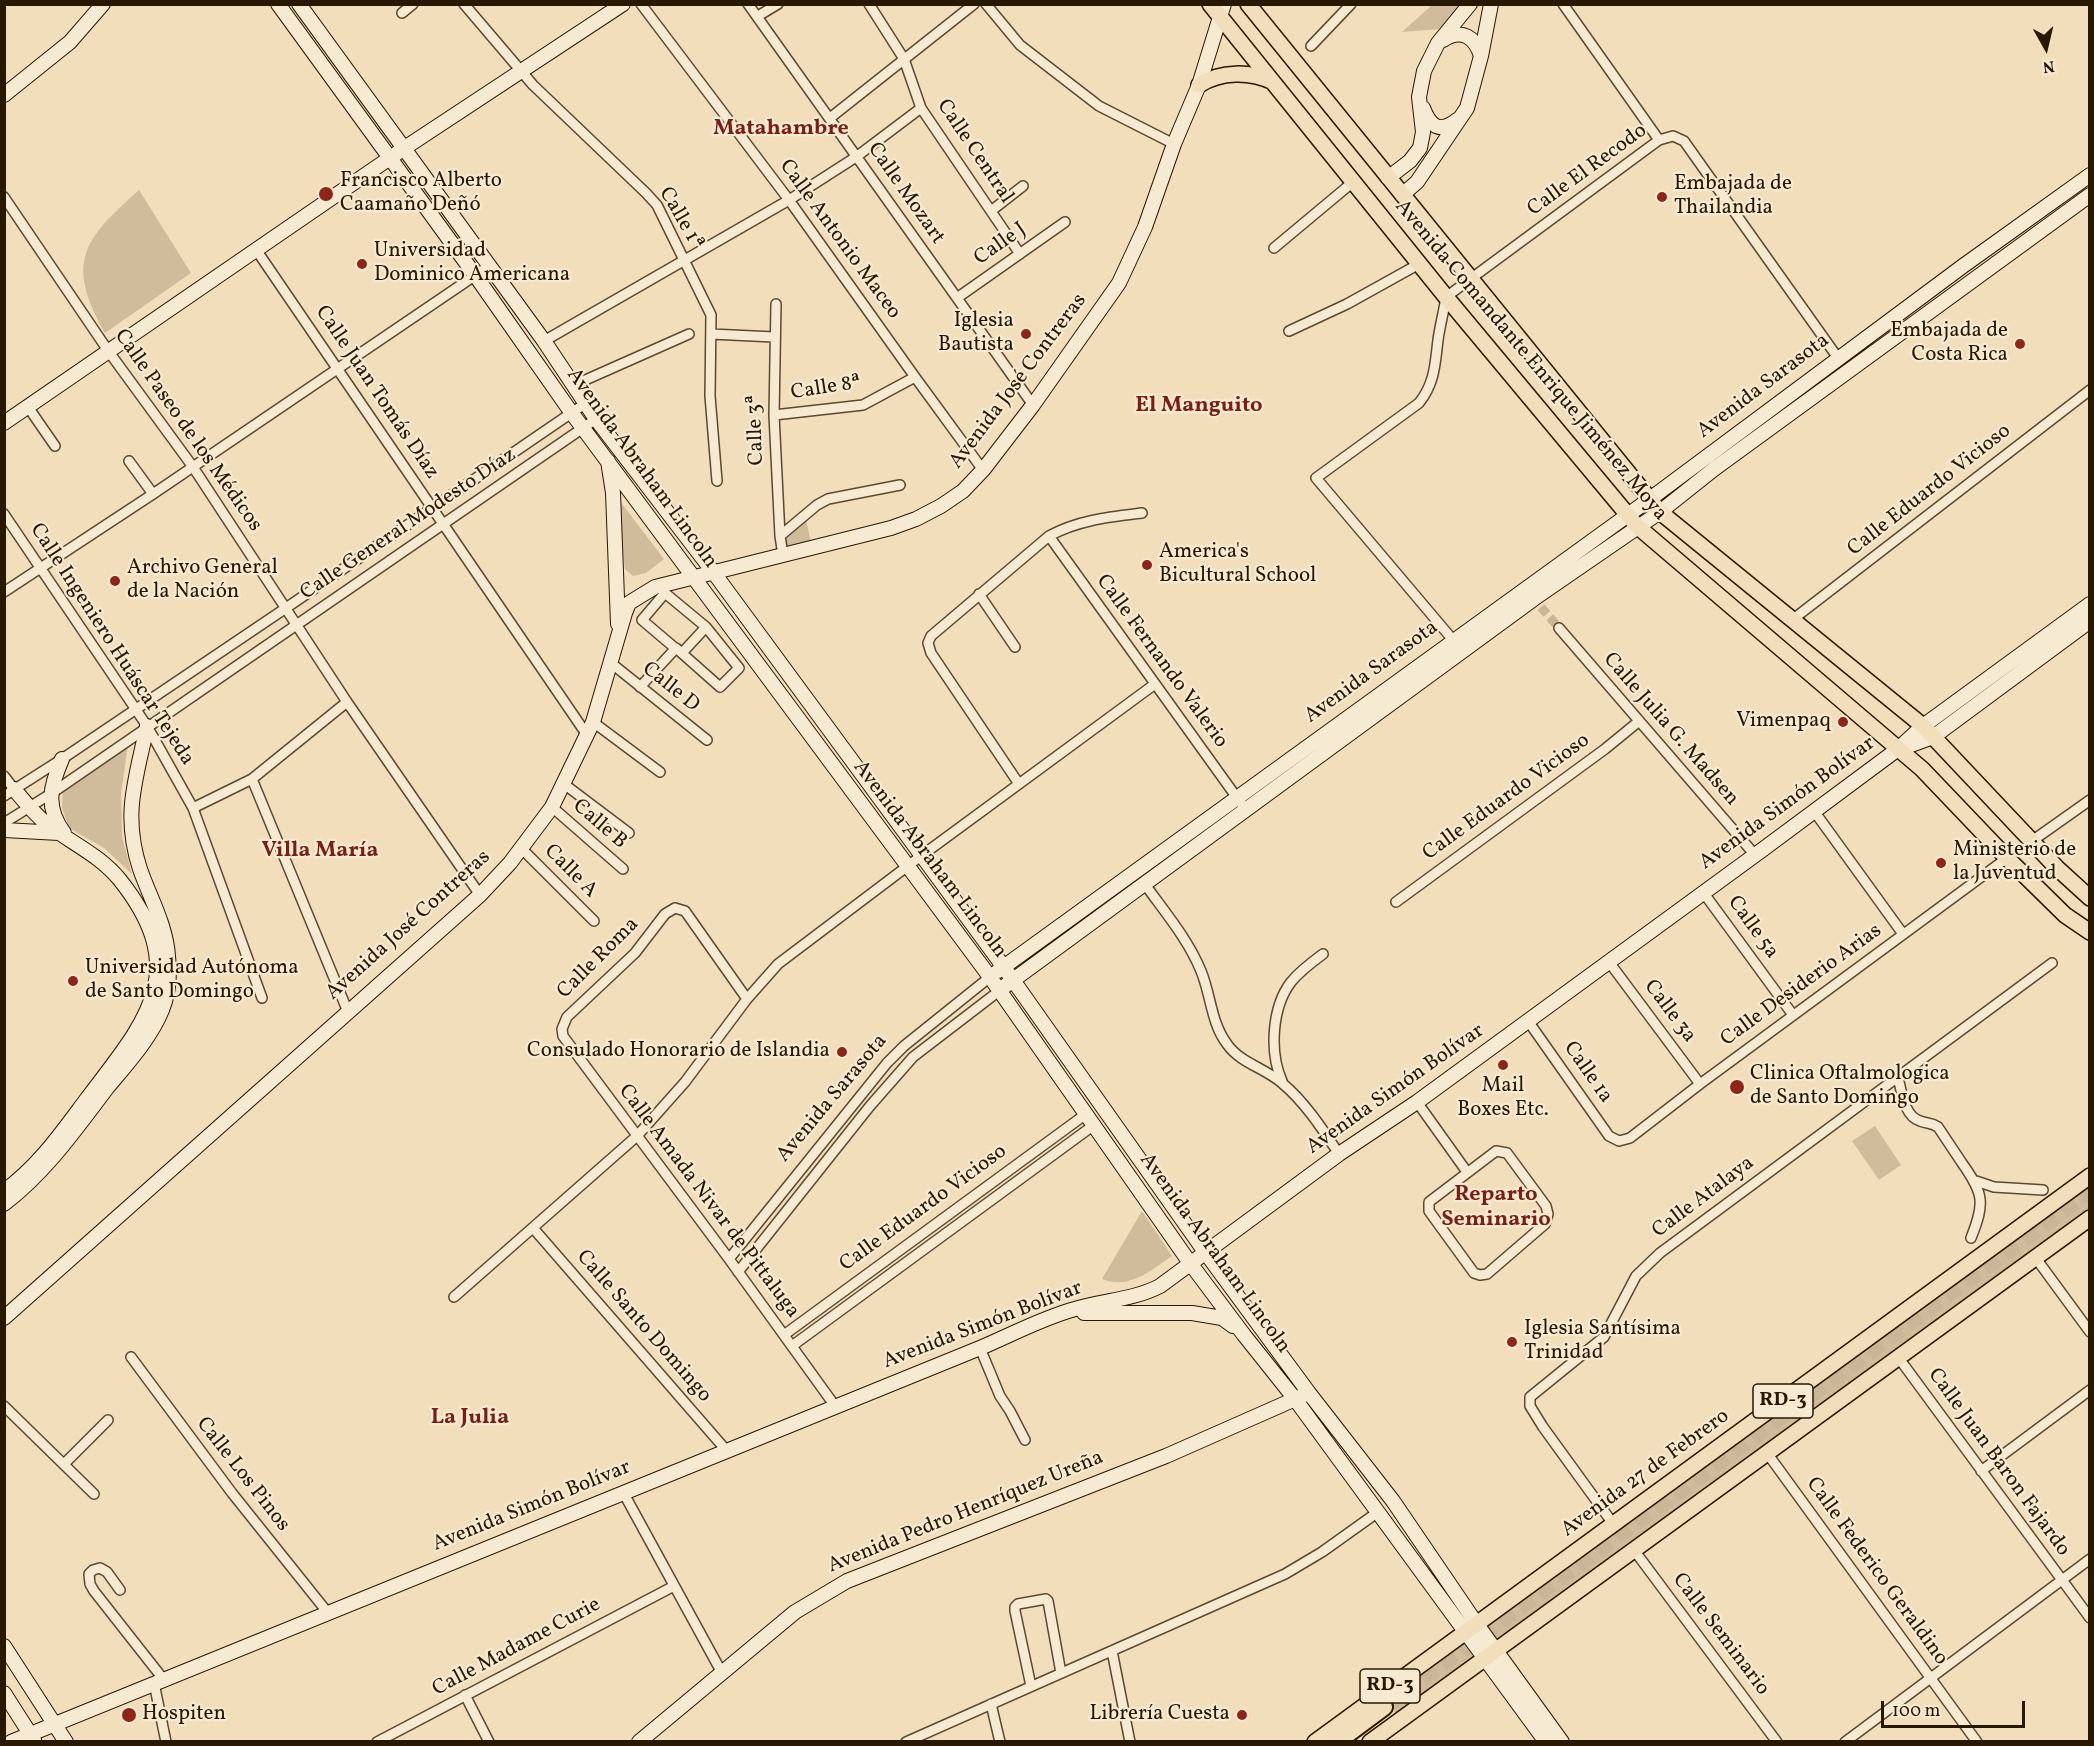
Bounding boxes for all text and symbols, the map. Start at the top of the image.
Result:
north arrow [2016,18,2076,78]
text: N [2041,54,2056,78]
street label: Calle Central [930,95,1018,209]
district label: Matahambre [713,117,849,143]
street label: Calle El Recodo [1523,119,1653,223]
street label: Calle Mozart [861,138,949,250]
street label: Calle Antonio Maceo [773,155,905,325]
place label: Francisco Alberto Caamaño Deñó [340,169,502,219]
place label: Embajada de Thailandia [1674,172,1792,222]
street label: Calle 1ª [652,183,708,255]
marker: Francisco Alberto Caamaño Deñó [317,185,335,203]
marker: Embajada de Thailandia [1655,190,1669,204]
street label: Avenida Comandante Enrique Jiménez Moya [1388,195,1672,527]
street label: Calle J [970,218,1032,272]
place label: Universidad Dominico Americana [374,239,570,289]
marker: Universidad Dominico Americana [355,257,369,271]
street label: Avenida José Contreras [945,289,1093,475]
street label: Calle Juan Tomás Díaz [309,302,443,484]
place label: Iglesia Bautista [938,309,1014,359]
place label: Embajada de Costa Rica [1890,319,2008,369]
street label: Calle Paseo de los Médicos [107,325,267,537]
marker: Iglesia Bautista [1019,327,1033,341]
street label: Avenida Sarasota [1693,329,1835,445]
marker: Embajada de Costa Rica [2013,337,2027,351]
street label: Avenida Abraham Lincoln [560,364,722,574]
street label: Calle 8ª [789,371,863,407]
street label: Calle 3ª [743,394,771,466]
district label: El Manguito [1135,394,1263,420]
street label: Calle Eduardo Vicioso [1843,419,2017,563]
street label: Calle General Modesto Díaz [296,443,522,607]
street label: Calle Ingeniero Huáscar Tejeda [23,519,199,771]
place label: America's Bicultural School [1159,540,1316,590]
place label: Archivo General de la Nación [127,556,278,606]
marker: America's Bicultural School [1140,558,1154,572]
street label: Calle Fernando Valerio [1089,570,1233,754]
marker: Archivo General de la Nación [108,574,122,588]
street label: Avenida Sarasota [1300,616,1444,730]
street label: Calle Julia G. Madsen [1597,648,1743,812]
street label: Calle D [636,657,704,719]
place label: Vimenpaq [1736,709,1831,735]
marker: Vimenpaq [1836,715,1850,729]
street label: Calle Eduardo Vicioso [1419,729,1595,867]
street label: Avenida Simón Bolívar [1695,732,1881,876]
street label: Avenida Abraham Lincoln [846,756,1012,964]
street label: Calle B [567,795,631,855]
place label: Ministerio de la Juventud [1953,838,2076,888]
district label: Villa María [262,839,378,865]
street label: Calle A [538,840,602,904]
street label: Avenida José Contreras [322,845,496,1007]
marker: Ministerio de la Juventud [1934,856,1948,870]
street label: Calle 5a [1721,892,1783,964]
street label: Calle Roma [553,913,645,1005]
street label: Calle Desiderio Arias [1716,919,1888,1053]
place label: Universidad Autónoma de Santo Domingo [85,956,299,1006]
marker: Universidad Autónoma de Santo Domingo [66,974,80,988]
street label: Calle 3a [1637,976,1701,1048]
street label: Avenida Simón Bolívar [1302,1019,1490,1161]
street label: Avenida Sarasota [772,1030,894,1168]
street label: Calle 1a [1557,1037,1617,1109]
place label: Consulado Honorario de Islandia [527,1039,830,1065]
marker: Consulado Honorario de Islandia [835,1045,849,1059]
marker: Mail Boxes Etc. [1496,1058,1510,1072]
place label: Clinica Oftalmologica de Santo Domingo [1750,1062,1950,1112]
place label: Mail Boxes Etc. [1457,1074,1549,1124]
marker: Clinica Oftalmologica de Santo Domingo [1728,1078,1746,1096]
street label: Calle Amada Nivar de Pittaluga [612,1080,804,1324]
street label: Calle Eduardo Vicioso [836,1140,1012,1278]
street label: Avenida Abraham Lincoln [1133,1149,1295,1359]
street label: Calle Atalaya [1648,1151,1760,1245]
district label: Reparto Seminario [1441,1183,1551,1234]
street label: Calle Santo Domingo [570,1246,716,1408]
street label: Avenida Simón Bolívar [880,1276,1086,1376]
place label: Iglesia Santísima Trinidad [1524,1317,1681,1367]
marker: Iglesia Santísima Trinidad [1505,1335,1519,1349]
street label: Calle Juan Baron Fajardo [1921,1364,2075,1562]
road number: RD-3 [1753,1384,1813,1418]
street label: Avenida 27 de Febrero [1557,1405,1735,1543]
district label: La Julia [431,1406,509,1432]
street label: Calle Los Pinos [190,1413,294,1537]
street label: Avenida Pedro Henríquez Ureña [825,1446,1107,1580]
street label: Avenida Simón Bolívar [429,1456,635,1558]
street label: Calle Federico Geraldino [1799,1473,1953,1671]
street label: Calle Seminario [1666,1569,1774,1701]
street label: Calle Madame Curie [429,1593,605,1703]
road number: RD-3 [1360,1669,1420,1703]
scale bar [1884,1689,2028,1727]
text: 100 m [1892,1699,1941,1724]
place label: Hospiten [142,1702,226,1728]
place label: Librería Cuesta [1090,1702,1230,1728]
marker: Hospiten [120,1706,138,1724]
marker: Librería Cuesta [1235,1708,1249,1722]

